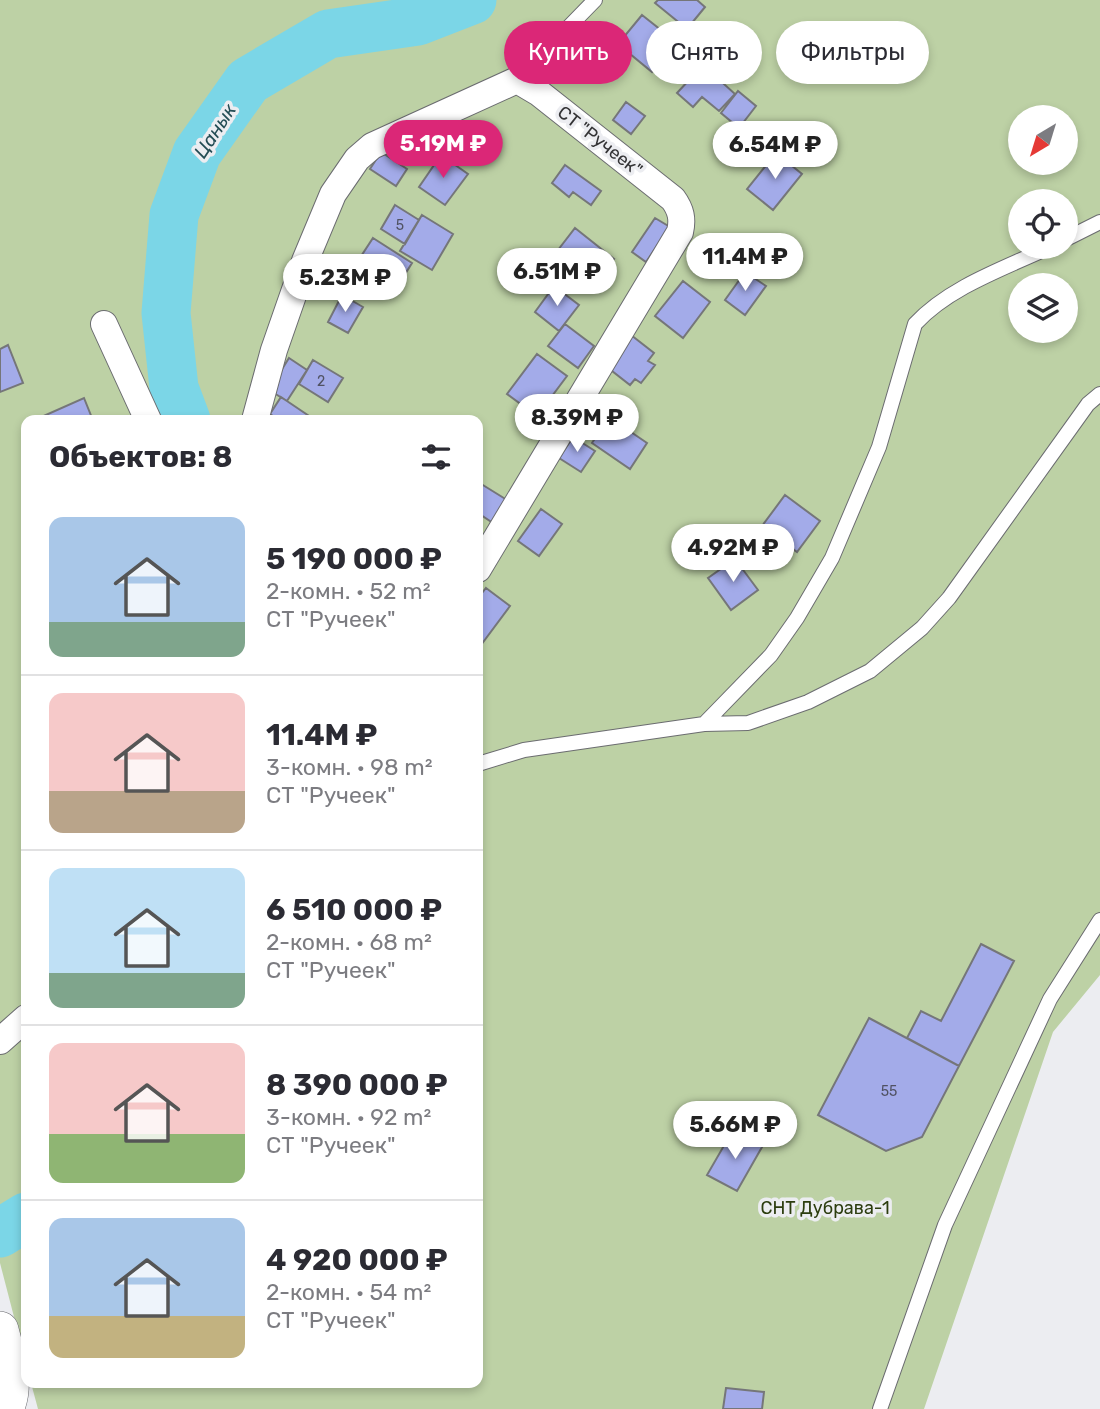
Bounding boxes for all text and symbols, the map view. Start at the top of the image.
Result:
chip: Купить [504,21,632,84]
chip: Снять [646,21,762,84]
chip: Фильтры [776,21,929,84]
water label: Цанык [189,99,242,162]
street label: СТ "Ручеек" [553,101,647,181]
north arrow [1008,105,1078,175]
map controls [1008,105,1078,343]
pin: 5.19M ₽ [378,120,508,180]
pin: 6.54M ₽ [710,122,840,181]
text: 5.19M ₽ [400,129,486,157]
text: 6.54M ₽ [729,130,821,158]
button: locate [1008,189,1078,259]
house number: 5 [396,217,404,234]
pin: 11.4M ₽ [680,233,810,293]
text: 11.4M ₽ [702,242,788,270]
pin: 6.51M ₽ [492,248,622,308]
pin: 5.23M ₽ [280,254,410,314]
text: 6.51M ₽ [513,257,601,285]
text: 5.23M ₽ [299,263,391,291]
button: layers [1008,273,1078,343]
house number: 2 [317,373,325,390]
pin: 8.39M ₽ [512,394,642,454]
text: 8.39M ₽ [531,403,623,431]
icon: filters [417,438,455,476]
text: Объектов: 8 [49,439,233,475]
pin: 4.92M ₽ [668,524,798,584]
text: 4.92M ₽ [687,533,779,561]
text: 5 190 000 ₽ [266,541,442,577]
icon: home [105,545,189,629]
text: 2-комн. · 52 m² [266,577,431,605]
text: СТ "Ручеек" [266,605,396,633]
text: 11.4M ₽ [266,717,377,753]
icon: home [105,721,189,805]
text: 3-комн. · 98 m² [266,753,432,781]
text: СТ "Ручеек" [266,781,396,809]
text: 6 510 000 ₽ [266,892,442,928]
icon: home [105,896,189,980]
text: 2-комн. · 68 m² [266,928,432,956]
text: СТ "Ручеек" [266,956,396,984]
text: 8 390 000 ₽ [266,1067,448,1103]
icon: home [105,1071,189,1155]
house number: 55 [881,1083,897,1100]
pin: 5.66M ₽ [670,1102,800,1161]
text: 3-комн. · 92 m² [266,1103,431,1131]
text: 5.66M ₽ [689,1110,781,1138]
text: СТ "Ручеек" [266,1131,396,1159]
park label: СНТ Дубрава-1 [760,1197,890,1219]
text: 4 920 000 ₽ [266,1242,448,1278]
icon: home [105,1246,189,1330]
text: 2-комн. · 54 m² [266,1278,431,1306]
text: СТ "Ручеек" [266,1306,396,1334]

